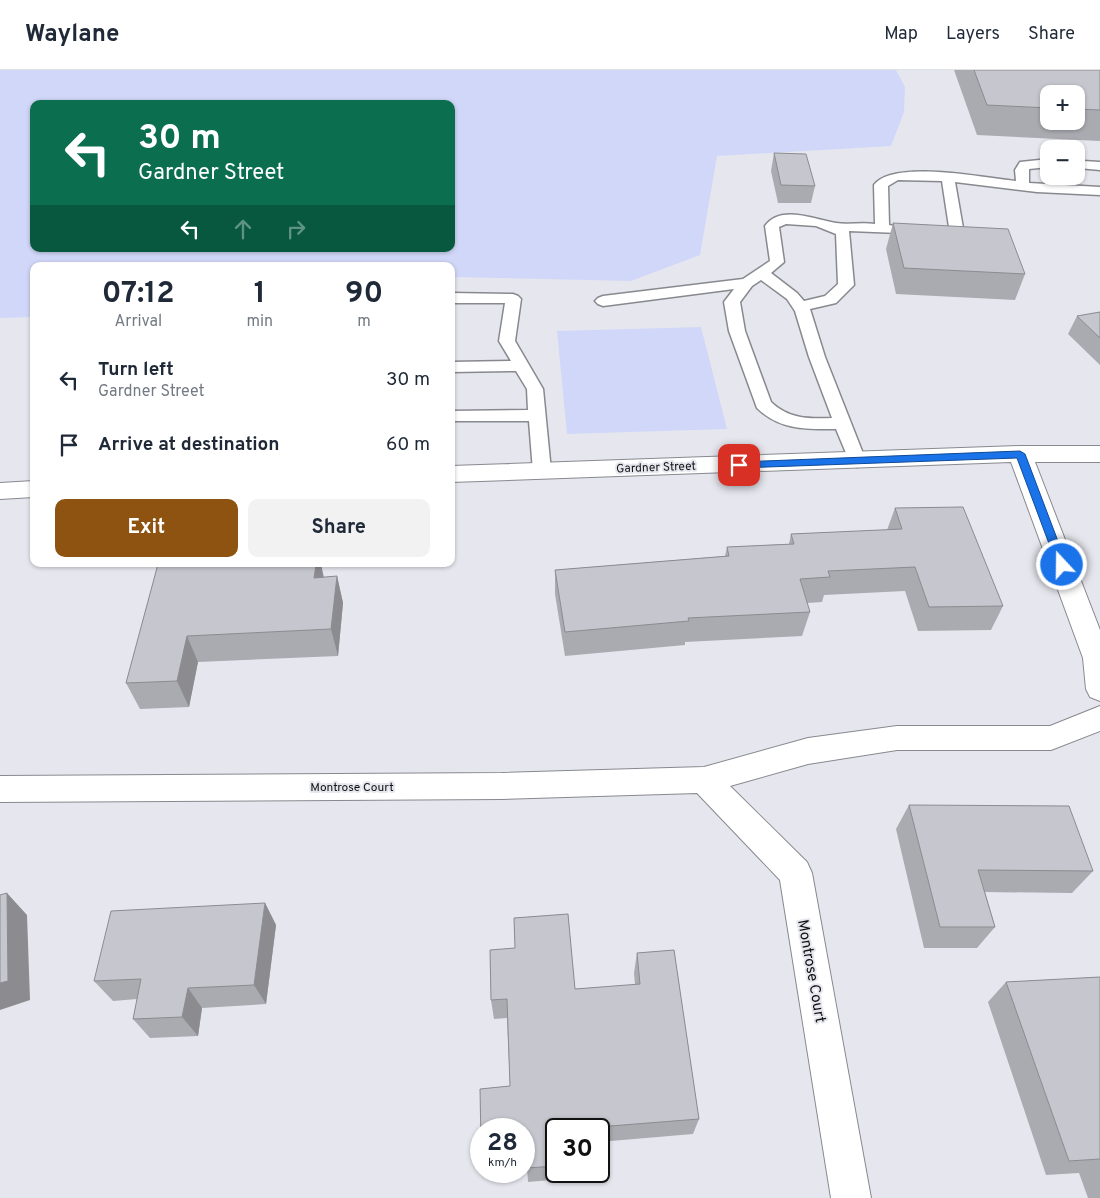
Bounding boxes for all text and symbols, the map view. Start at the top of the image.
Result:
text: Waylane [25,20,119,50]
text: Map [884,23,918,46]
text: Layers [946,23,1000,46]
text: Share [1028,23,1075,46]
map controls [1040,85,1085,185]
button: + [1040,85,1085,130]
text: 30 m [138,117,221,161]
icon: left [55,120,120,185]
button: − [1040,140,1085,185]
text: Gardner Street [138,160,284,187]
icon: left [176,215,204,243]
icon: ahead [229,215,257,243]
icon: right [282,215,310,243]
text: 07:12 [102,276,175,313]
text: 1 [254,276,266,313]
text: 90 [345,276,383,313]
text: Arrival [114,312,162,332]
text: min [247,312,273,332]
text: m [357,312,371,332]
text: Turn left [98,358,174,382]
icon: left [55,366,83,394]
text: 30 m [386,368,430,392]
text: Gardner Street [98,382,205,402]
icon: arrive [55,431,83,459]
text: Arrive at destination [98,433,279,457]
text: 60 m [386,433,430,457]
pin [718,444,760,486]
icon: arrive [725,451,753,479]
street label: Gardner Street [616,459,696,477]
button: Exit [55,499,238,557]
button: Share [248,499,430,557]
position arrow [1035,538,1087,590]
street label: Montrose Court [310,780,394,796]
street label: Montrose Court [792,918,829,1024]
speed limit sign: 30 [545,1118,610,1183]
text: 28 [487,1128,518,1160]
text: km/h [488,1155,517,1171]

